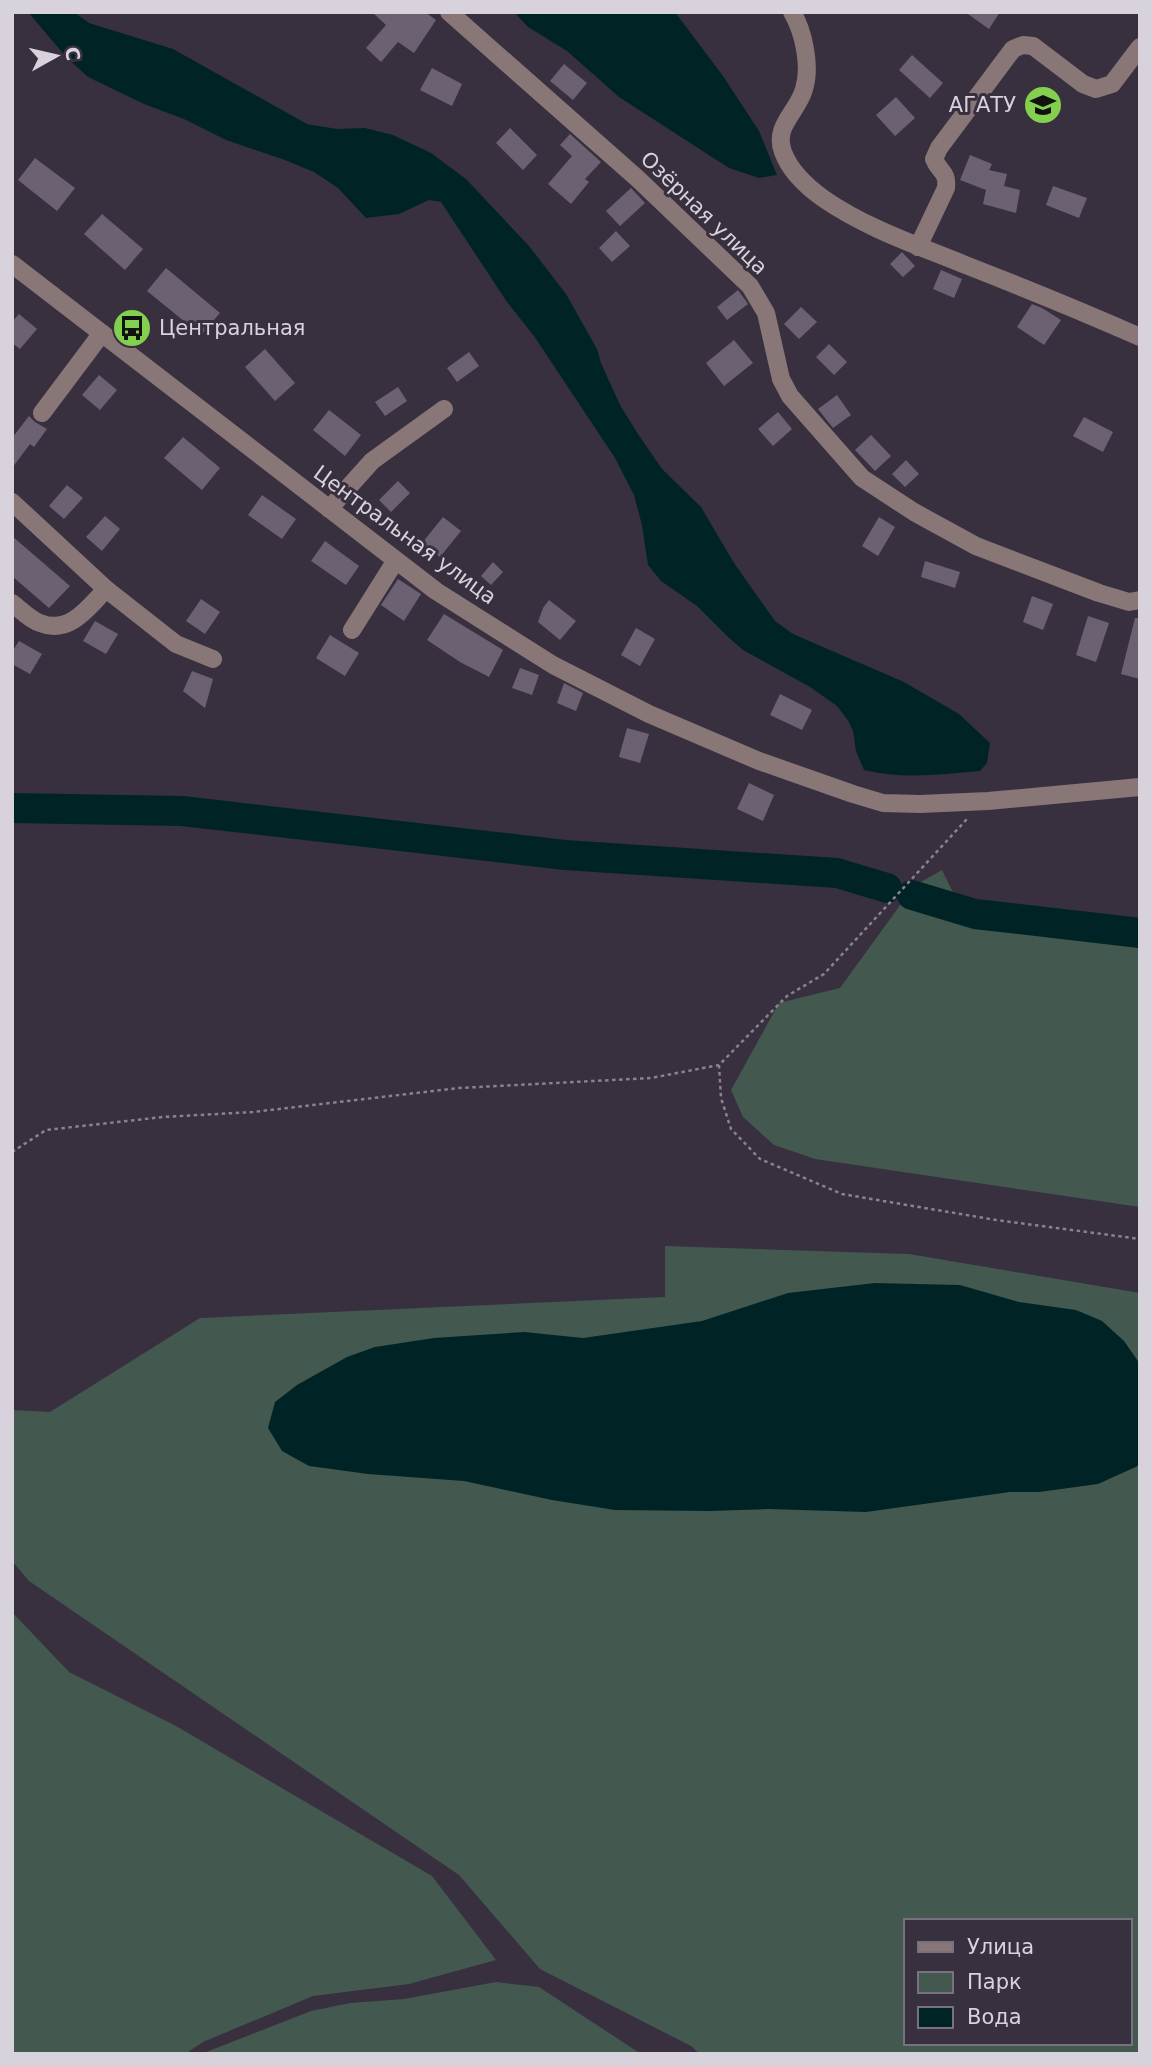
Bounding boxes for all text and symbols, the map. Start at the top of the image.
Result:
north arrow [21,21,91,91]
text: С [61,45,85,62]
school or university icon: АГАТУ [1022,84,1064,126]
place label: АГАТУ [949,93,1016,117]
street label: Озёрная улица [636,147,772,279]
bus stop icon: Центральная [111,307,153,349]
place label: Центральная [159,316,305,340]
street label: Центральная улица [309,461,501,609]
legend [904,1919,1131,2045]
text: Улица [967,1935,1034,1959]
text: Парк [967,1970,1022,1994]
text: Вода [967,2005,1022,2029]

